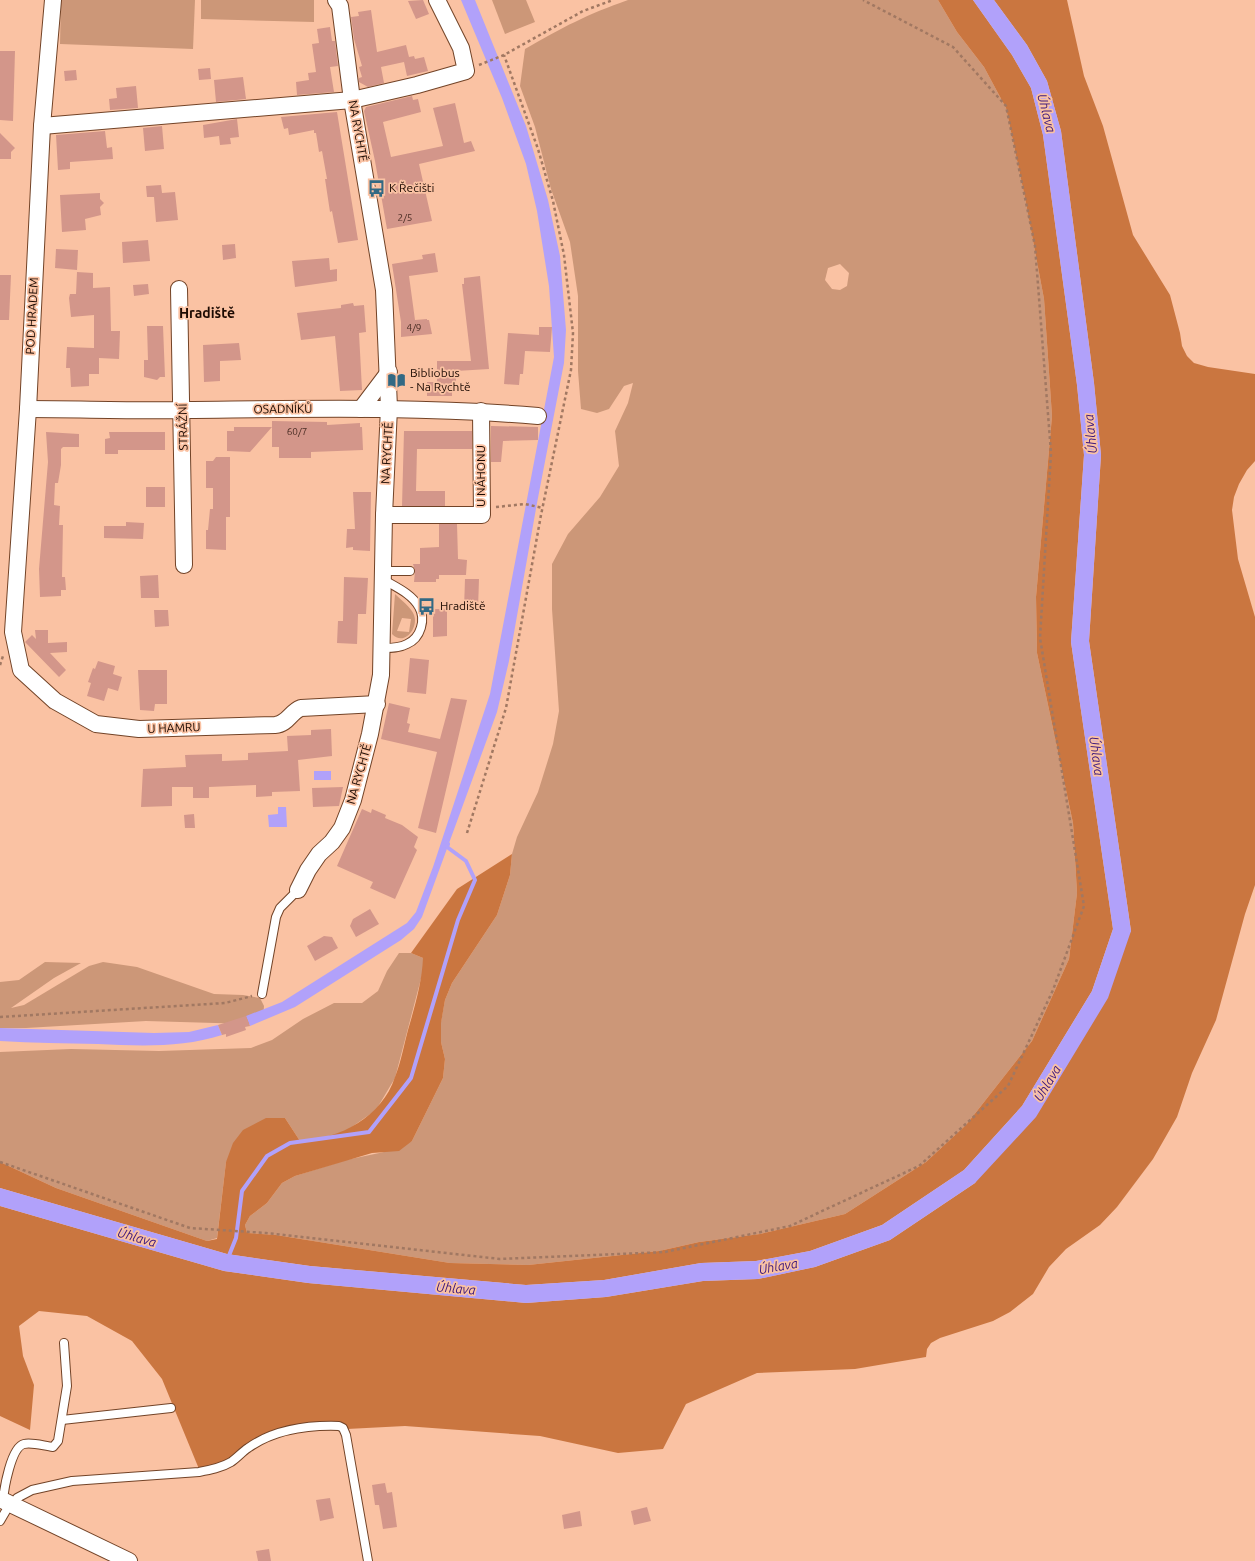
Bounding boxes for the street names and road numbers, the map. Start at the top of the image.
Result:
street label: NA RYCHTĚ [347,99,370,163]
street label: POD HRADEM [23,277,40,355]
street label: OSADNÍKŮ [253,401,313,416]
street label: STRÁŽNÍ [176,402,189,451]
street label: NA RYCHTĚ [378,421,395,484]
street label: U NÁHONU [474,445,487,507]
street label: U HAMRU [147,720,201,735]
street label: NA RYCHTĚ [344,742,373,806]

